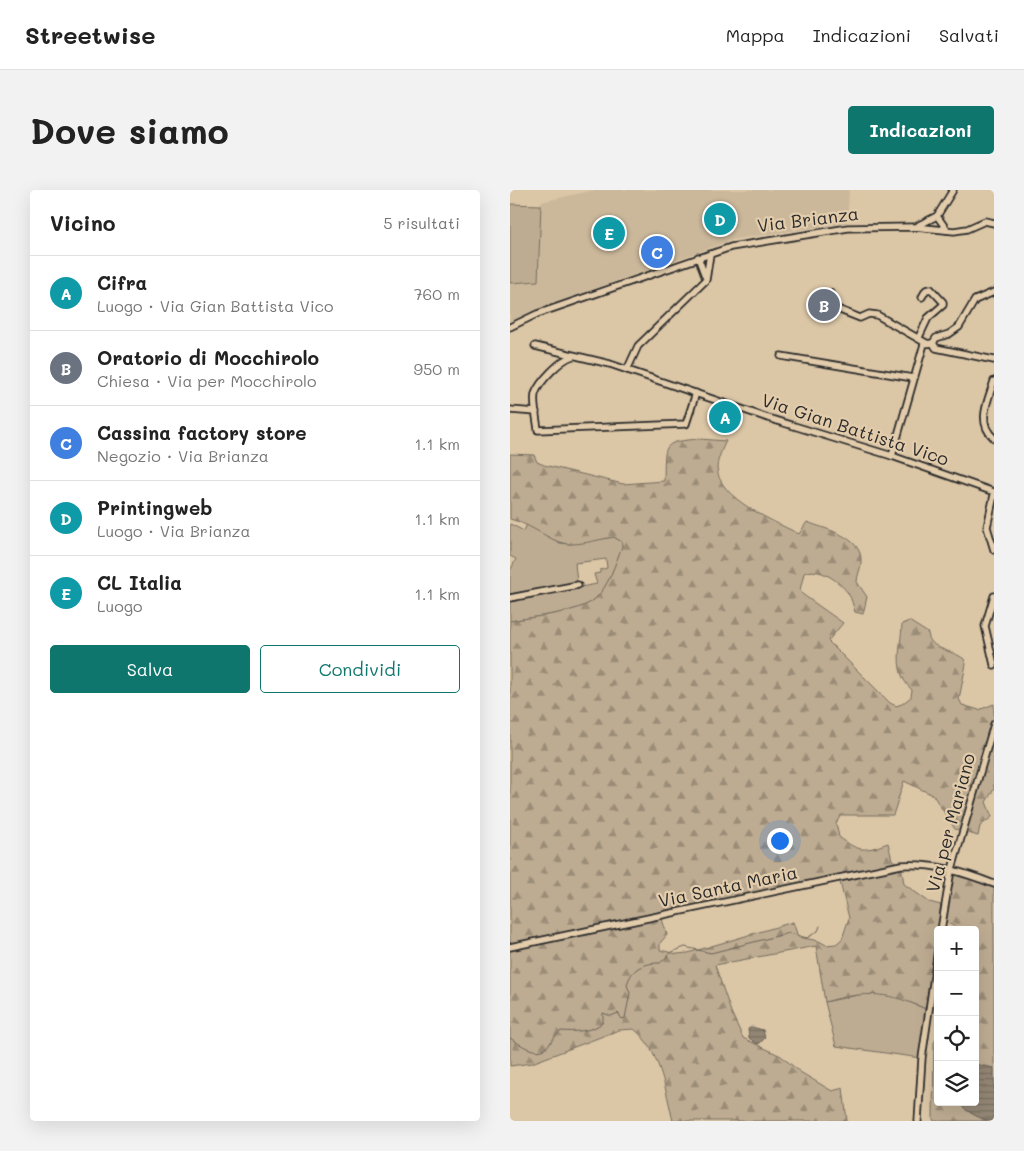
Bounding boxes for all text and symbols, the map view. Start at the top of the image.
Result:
text: Streetwise [25,19,155,50]
text: Mappa [726,23,785,47]
text: Indicazioni [813,23,911,47]
text: Salvati [939,23,999,47]
button: Indicazioni [848,106,994,154]
text: Dove siamo [30,107,229,153]
pin: D [704,200,736,238]
street label: Via Brianza [756,201,860,237]
text: Vicino [50,209,115,236]
text: 5 risultati [383,212,460,233]
pin: E [593,214,625,252]
pin: C [641,233,673,271]
text: Cifra [97,270,147,295]
text: A [60,283,72,304]
text: 760 m [414,283,460,304]
pin: B [808,286,840,324]
text: Luogo · Via Gian Battista Vico [97,295,333,316]
text: Oratorio di Mocchirolo [97,345,319,370]
text: B [61,358,71,379]
text: 950 m [413,358,460,379]
text: Chiesa · Via per Mocchirolo [97,370,316,391]
street label: Via Gian Battista Vico [759,387,952,471]
pin: A [709,398,741,436]
text: Cassina factory store [97,420,307,445]
text: C [60,433,72,454]
text: 1.1 km [415,433,460,454]
text: Negozio · Via Brianza [97,445,269,466]
text: Printingweb [97,495,212,520]
text: D [60,508,72,529]
text: 1.1 km [415,508,460,529]
text: Luogo · Via Brianza [97,520,250,541]
text: CL Italia [97,570,182,595]
text: E [61,583,71,604]
text: 1.1 km [415,583,460,604]
text: Luogo [97,595,142,616]
button: Salva [50,645,250,693]
button: Condividi [260,645,460,693]
street label: Via per Mariano [920,750,980,895]
your location [767,828,793,854]
street label: Via Santa Maria [656,860,800,912]
map controls [934,926,979,1106]
button: + [934,926,979,971]
button: − [934,971,979,1016]
button: locate [934,1016,979,1061]
button: layers [934,1061,979,1106]

